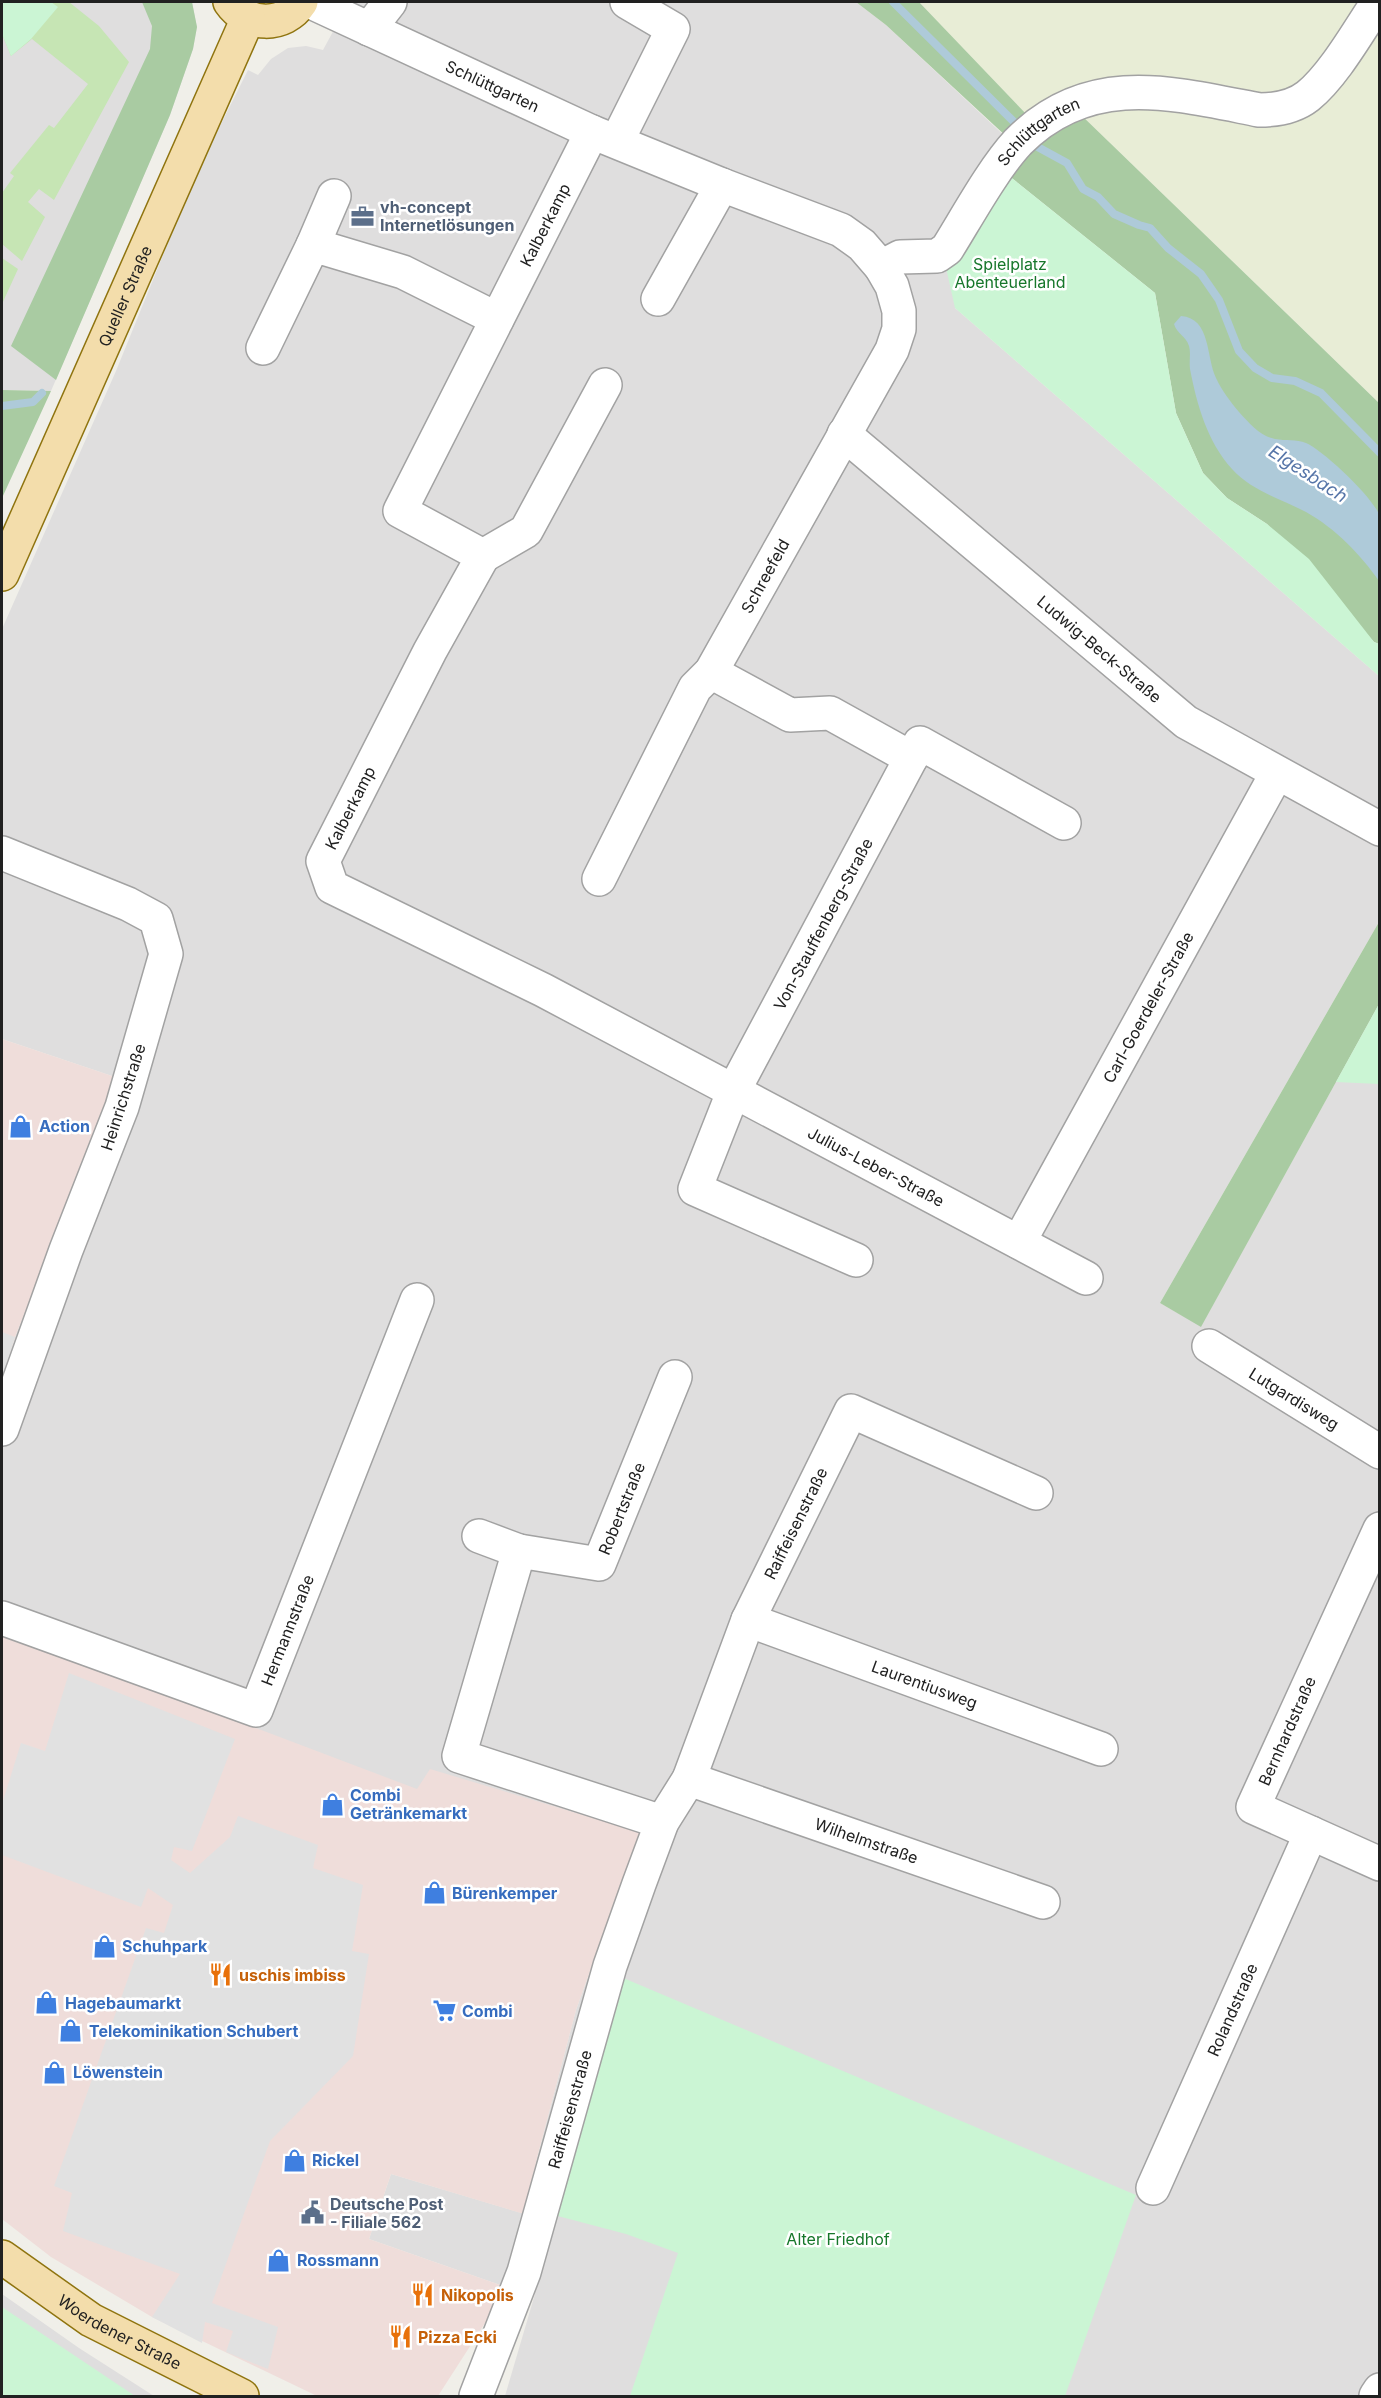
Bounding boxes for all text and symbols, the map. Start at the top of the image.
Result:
street label: Schlüttgarten [442,56,543,116]
street label: Schlüttgarten [993,93,1082,170]
street label: Kalberkamp [516,180,574,270]
place label: vh-concept Internetlösungen [380,197,514,235]
office icon: vh-concept Internetlösungen [349,203,375,229]
street label: Queller Straße [94,242,156,350]
park label: Spielplatz Abenteuerland [954,254,1066,292]
water label: Elgesbach [1265,441,1351,507]
street label: Schreefeld [736,535,794,617]
street label: Ludwig-Beck-Straße [1033,591,1166,707]
street label: Kalberkamp [321,763,379,853]
street label: Von-Stauffenberg-Straße [769,835,877,1013]
street label: Carl-Goerdeler-Straße [1099,928,1198,1086]
street label: Heinrichstraße [96,1041,150,1153]
shop icon: Action [8,1113,34,1139]
place label: Action [39,1116,90,1136]
street label: Julius-Leber-Straße [804,1122,948,1211]
street label: Lutgardisweg [1245,1363,1343,1434]
street label: Robertstraße [594,1459,649,1558]
street label: Raiffeisenstraße [760,1464,832,1583]
street label: Hermannstraße [257,1572,318,1688]
street label: Laurentiusweg [869,1656,980,1713]
street label: Bernhardstraße [1254,1673,1320,1789]
place label: Combi Getränkemarkt [350,1785,467,1823]
shop icon: Combi Getränkemarkt [319,1791,345,1817]
street label: Wilhelmstraße [812,1814,921,1868]
shop icon: Bürenkemper [421,1880,447,1906]
place label: Bürenkemper [452,1883,558,1903]
shop icon: Schuhpark [91,1933,117,1959]
place label: Schuhpark [122,1936,208,1956]
street label: Rolandstraße [1203,1960,1262,2059]
restaurant icon: uschis imbiss [208,1962,234,1988]
place label: uschis imbiss [239,1965,346,1985]
shop icon: Hagebaumarkt [34,1990,60,2016]
place label: Hagebaumarkt [65,1993,181,2013]
supermarket icon: Combi [431,1998,457,2024]
place label: Combi [462,2001,513,2021]
shop icon: Telekominikation Schubert [58,2018,84,2044]
place label: Telekominikation Schubert [89,2021,298,2041]
street label: Raiffeisenstraße [544,2048,596,2171]
shop icon: Löwenstein [42,2059,68,2085]
place label: Löwenstein [73,2062,163,2082]
shop icon: Rickel [281,2147,307,2173]
place label: Rickel [312,2150,359,2170]
place label: Deutsche Post - Filiale 562 [330,2194,443,2232]
public building icon: Deutsche Post - Filiale 562 [299,2200,325,2226]
park label: Alter Friedhof [786,2229,890,2249]
shop icon: Rossmann [266,2247,292,2273]
place label: Rossmann [297,2250,379,2270]
restaurant icon: Nikopolis [410,2282,436,2308]
place label: Nikopolis [441,2285,514,2305]
street label: Woerdener Straße [54,2290,185,2374]
restaurant icon: Pizza Ecki [387,2324,413,2350]
place label: Pizza Ecki [418,2327,497,2347]

